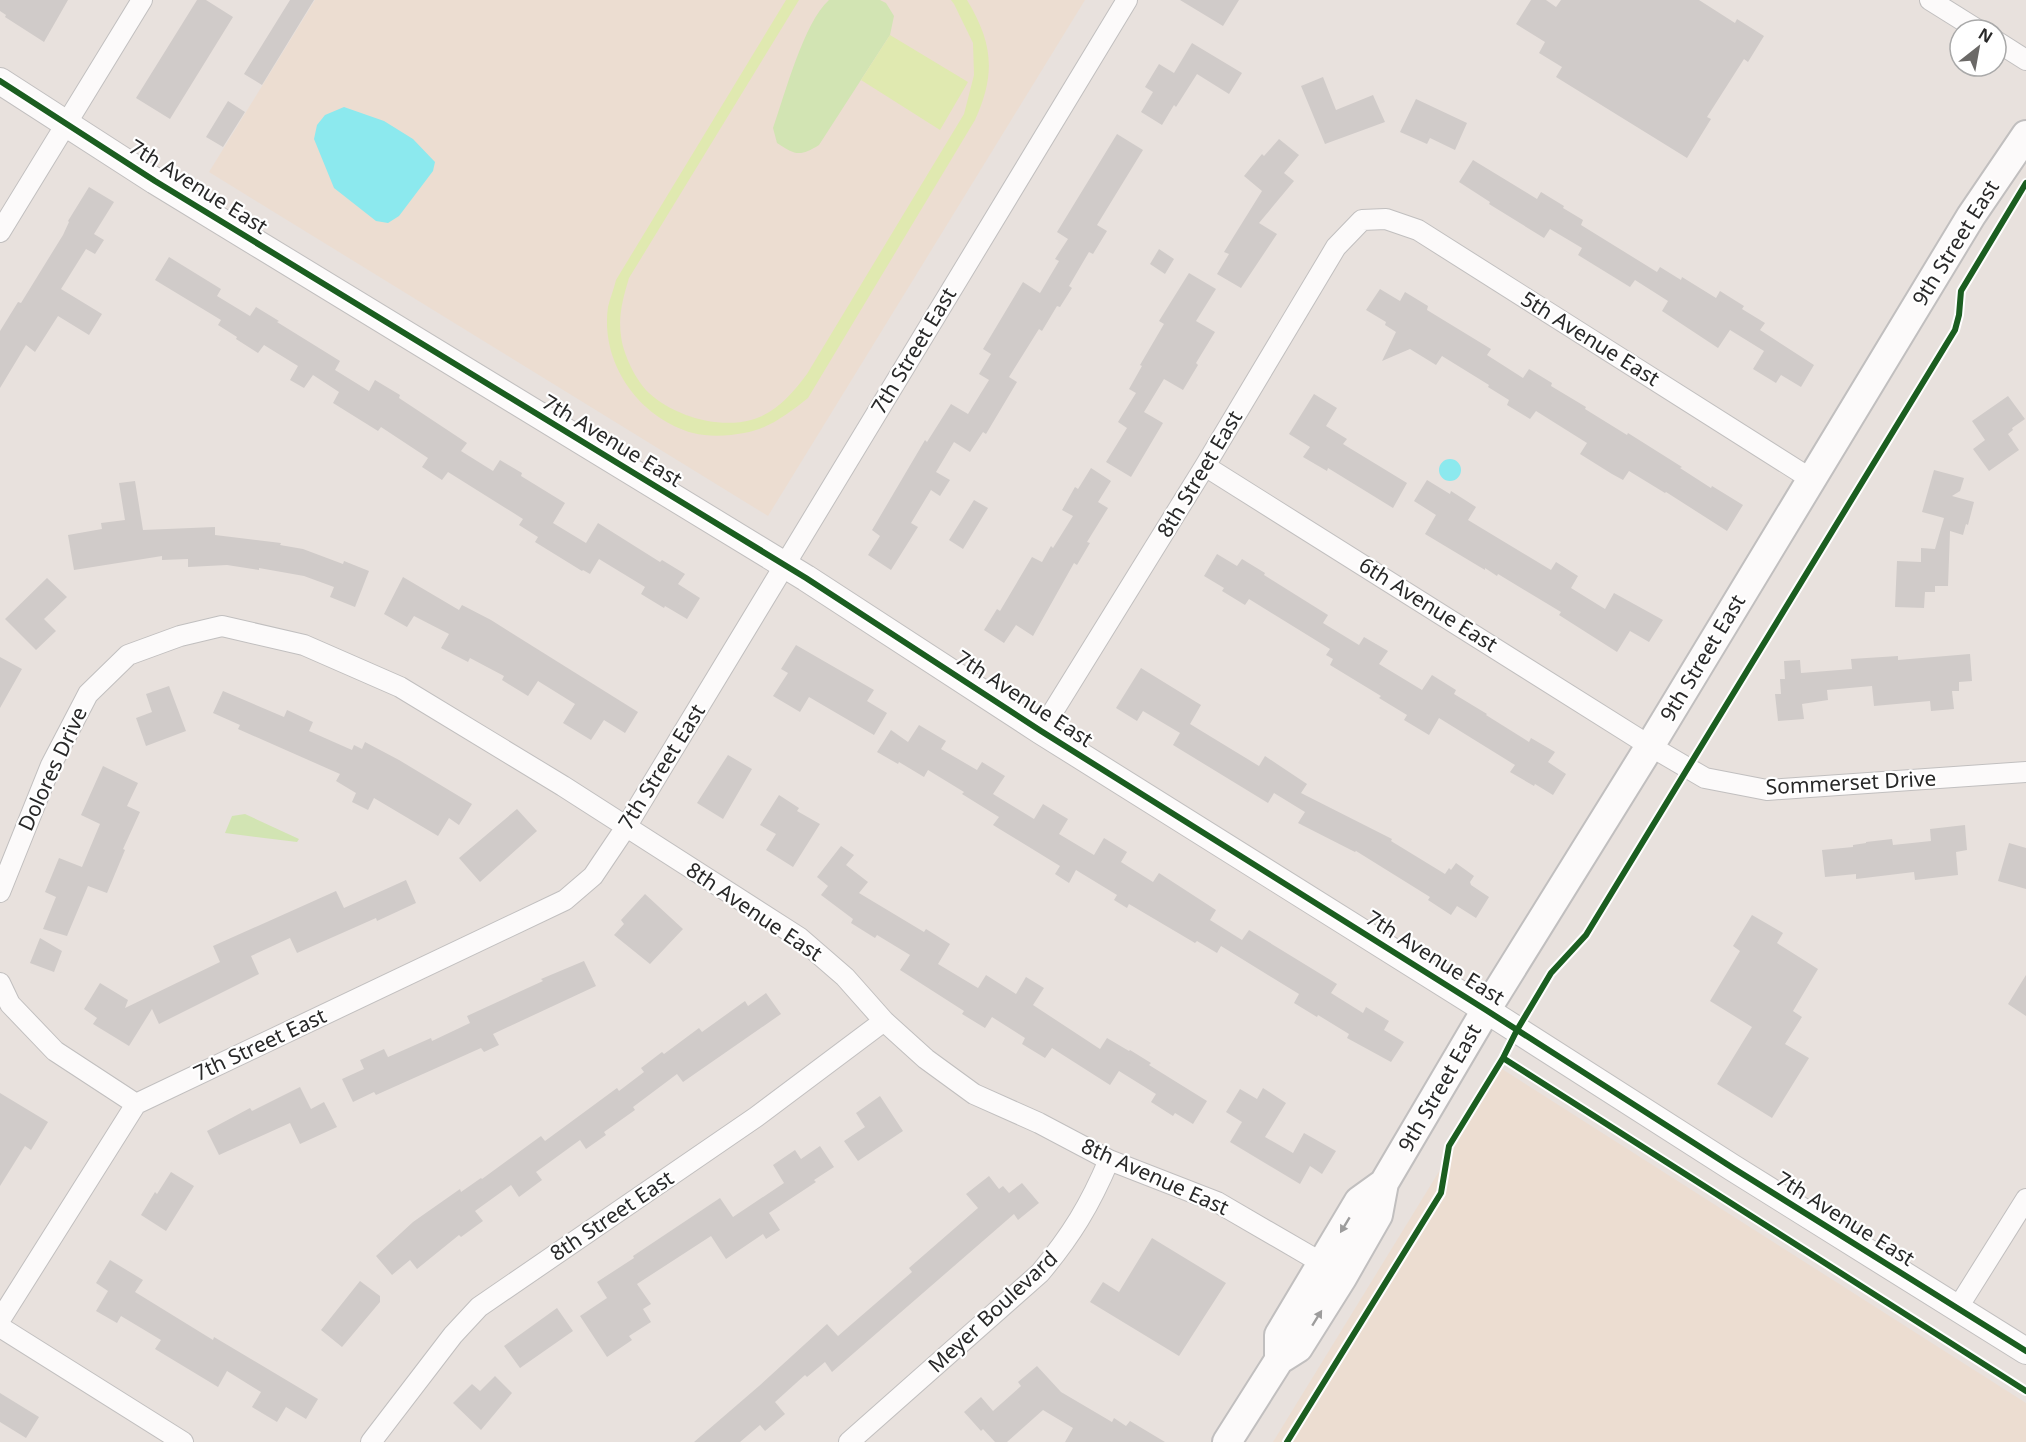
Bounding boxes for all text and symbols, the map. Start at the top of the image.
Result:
north arrow [1948,18,2008,78]
text: N [1974,22,1997,48]
street label: 7th Avenue East [124,132,273,240]
street label: 9th Street East [1905,174,2005,311]
street label: 7th Street East [864,282,962,419]
street label: 5th Avenue East [1516,284,1665,392]
street label: 7th Avenue East [537,387,688,493]
street label: 8th Street East [1150,405,1248,542]
street label: 6th Avenue East [1354,550,1503,658]
street label: 9th Street East [1653,589,1751,726]
street label: 7th Avenue East [951,643,1099,753]
street label: 7th Street East [611,698,711,835]
street label: Dolores Drive [11,702,93,835]
street label: Sommerset Drive [1765,764,1937,800]
street label: 8th Avenue East [681,855,828,967]
street label: 7th Avenue East [1361,903,1510,1011]
street label: 7th Street East [189,1001,331,1087]
street label: 9th Street East [1391,1018,1487,1157]
street label: 8th Avenue East [1077,1131,1234,1221]
street label: 8th Street East [544,1163,679,1267]
street label: 7th Avenue East [1771,1164,1920,1272]
one-way arrow [1339,1217,1350,1233]
street label: Meyer Boulevard [922,1244,1063,1378]
one-way arrow [1312,1310,1323,1326]

